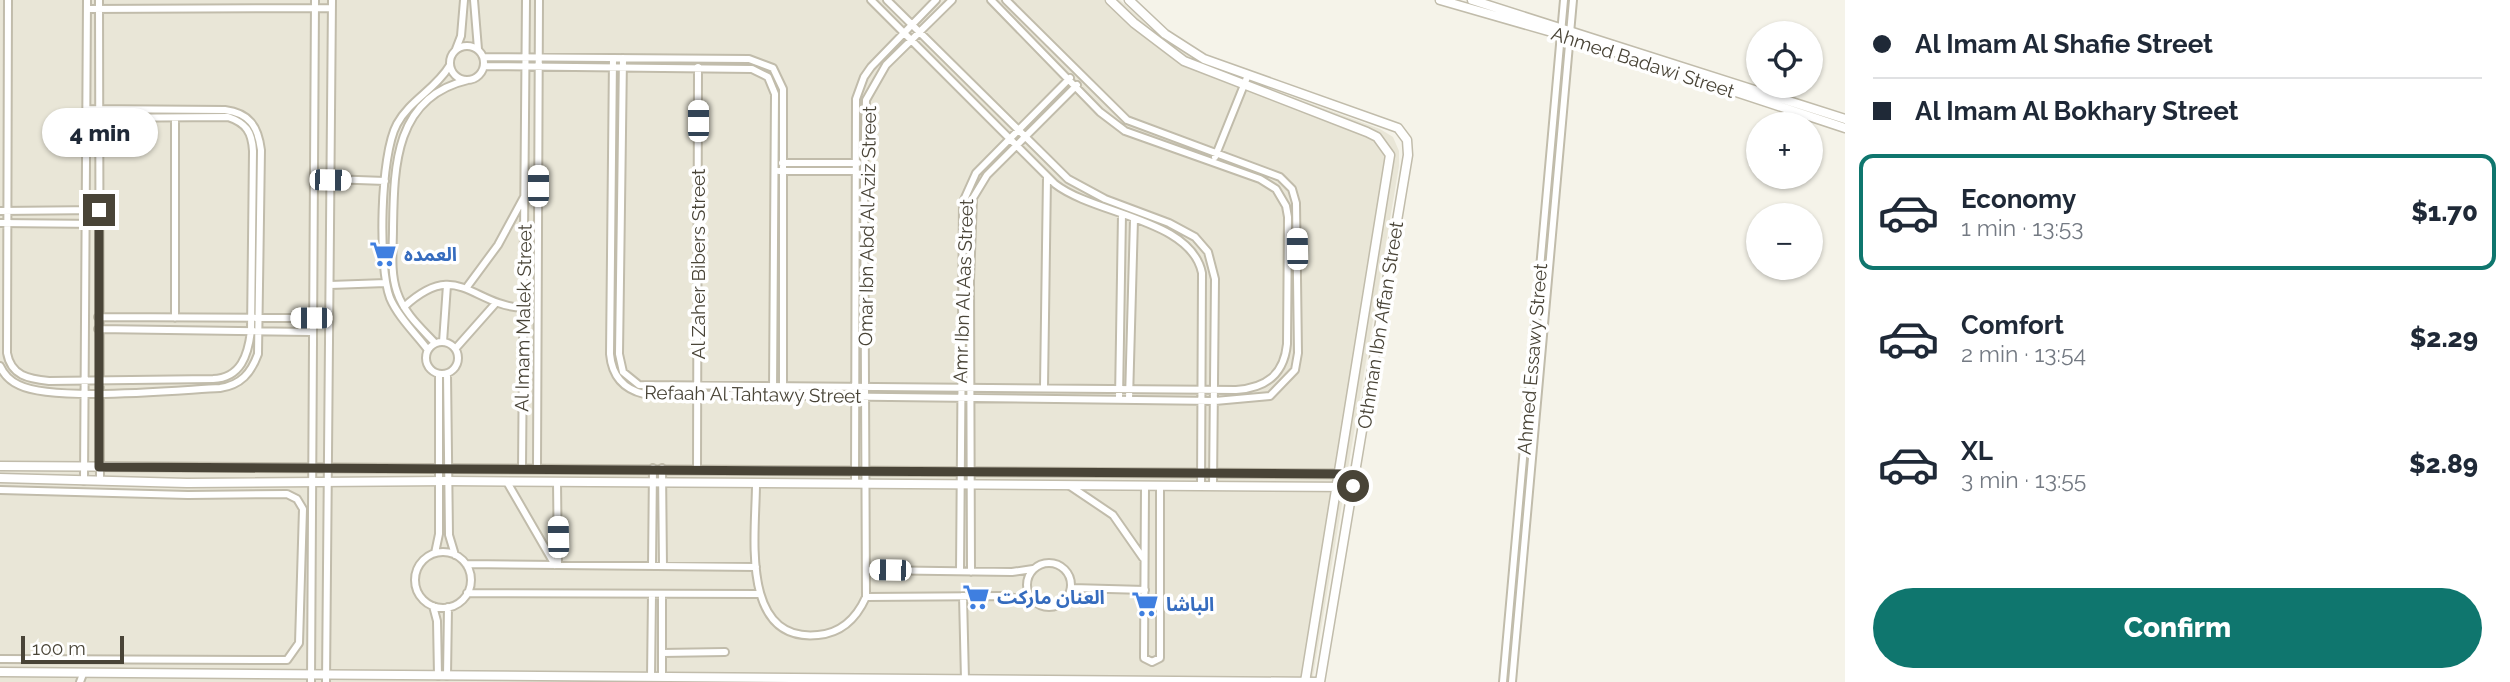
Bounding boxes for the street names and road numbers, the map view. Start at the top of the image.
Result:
street label: Ahmed Badawi Street [1549,22,1738,102]
street label: Omar Ibn Abd Al Aziz Street [854,105,880,346]
street label: Al Zaher Bibers Street [687,168,709,359]
street label: Amr Ibn Al Aas Street [949,198,977,384]
street label: Othman Ibn Affan Street [1353,219,1407,430]
street label: Al Imam Malek Street [510,223,536,412]
street label: Ahmed Essawy Street [1513,262,1551,456]
street label: Refaah Al Tahtawy Street [644,381,862,407]

